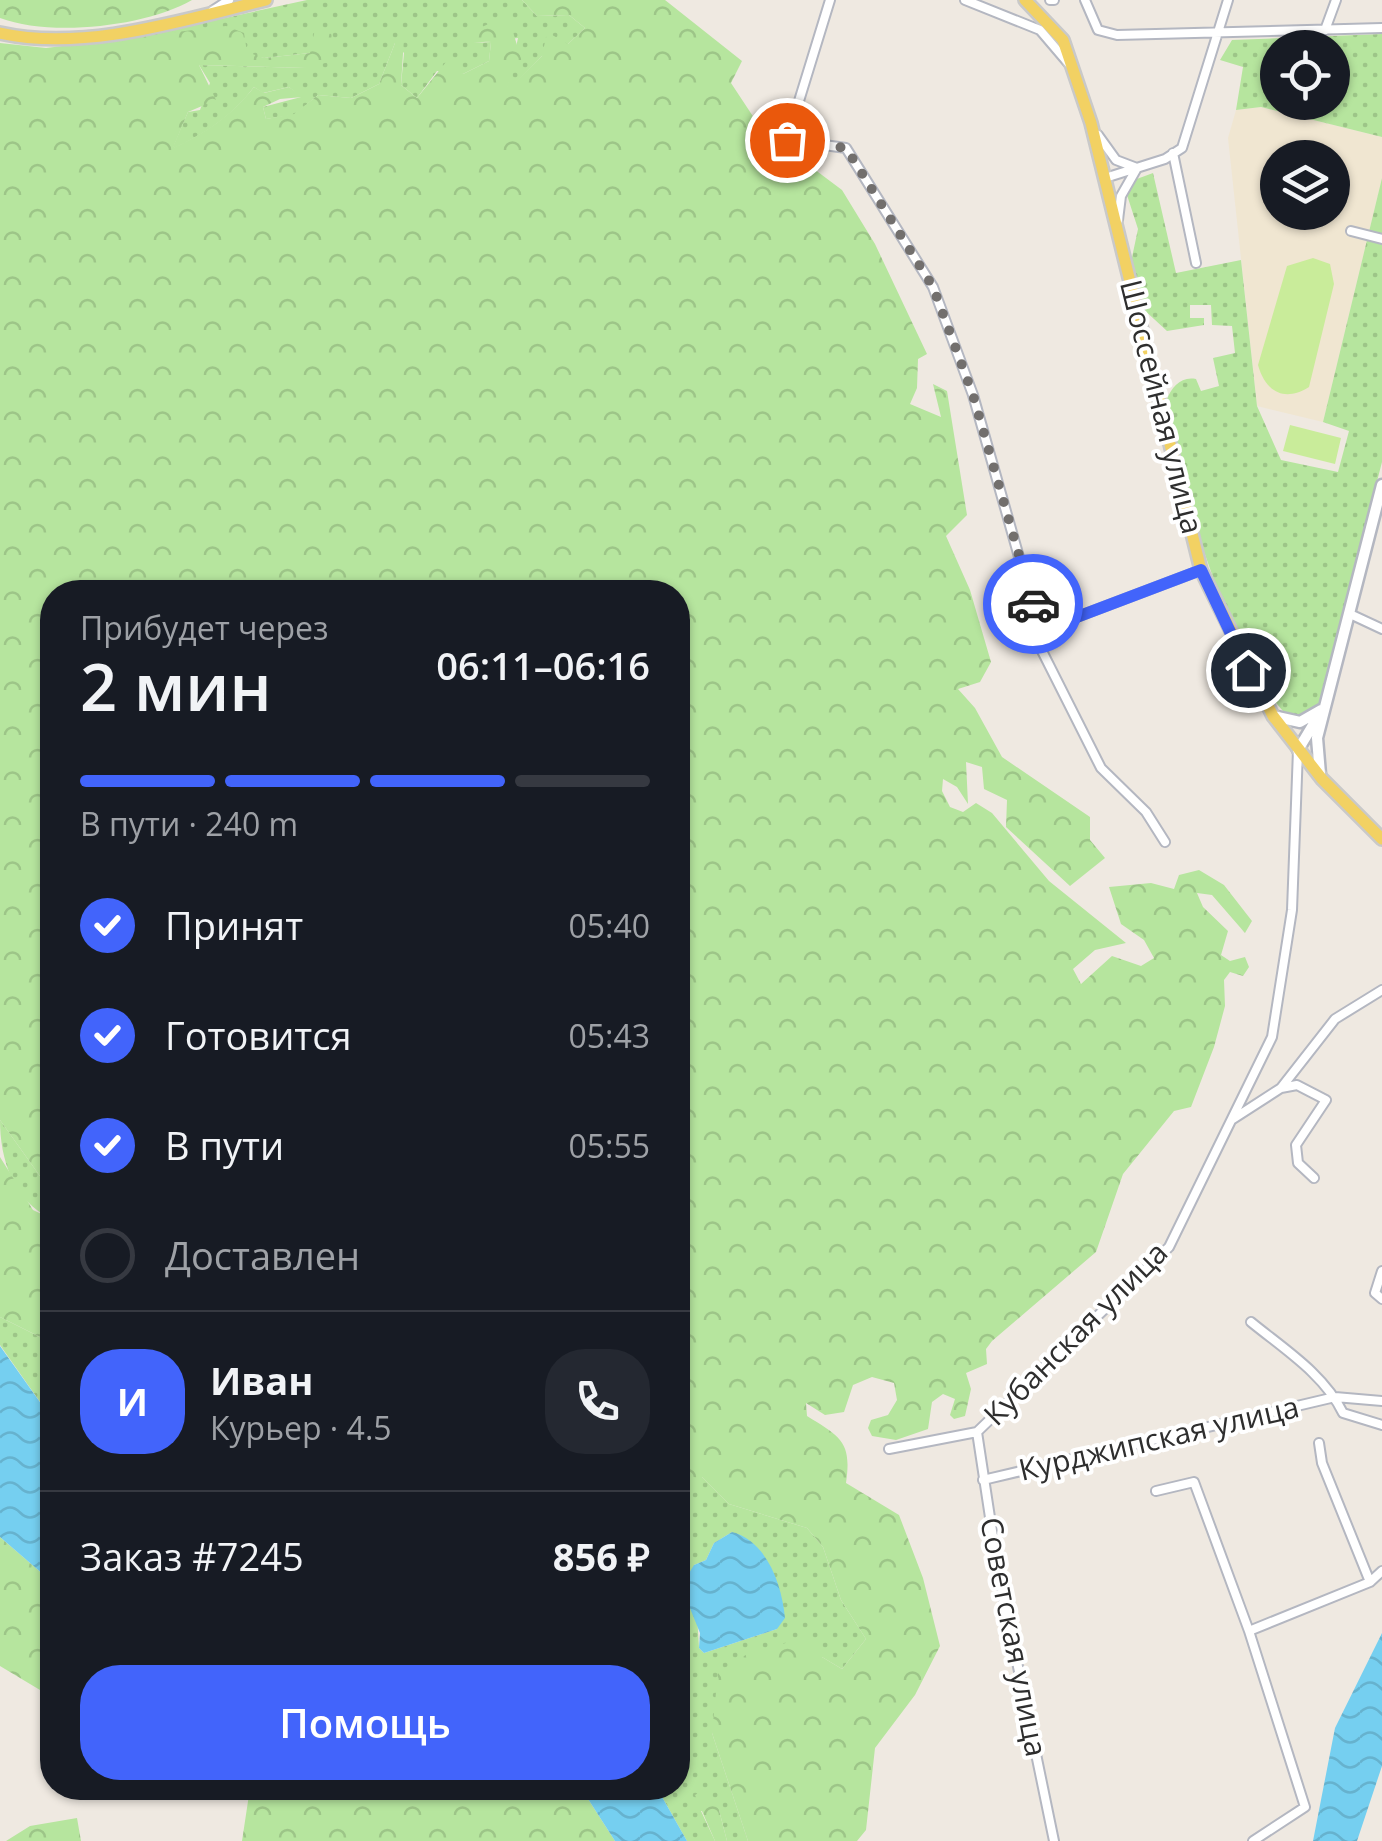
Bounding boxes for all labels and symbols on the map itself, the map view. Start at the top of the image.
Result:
pin [745,98,830,183]
street label: Шоссейная улица [1111,275,1214,538]
courier [983,554,1083,654]
pin [1206,628,1291,713]
street label: Кубанская улица [974,1232,1176,1434]
street label: Курджипская улица [1015,1385,1303,1490]
street label: Советская улица [971,1514,1058,1760]

